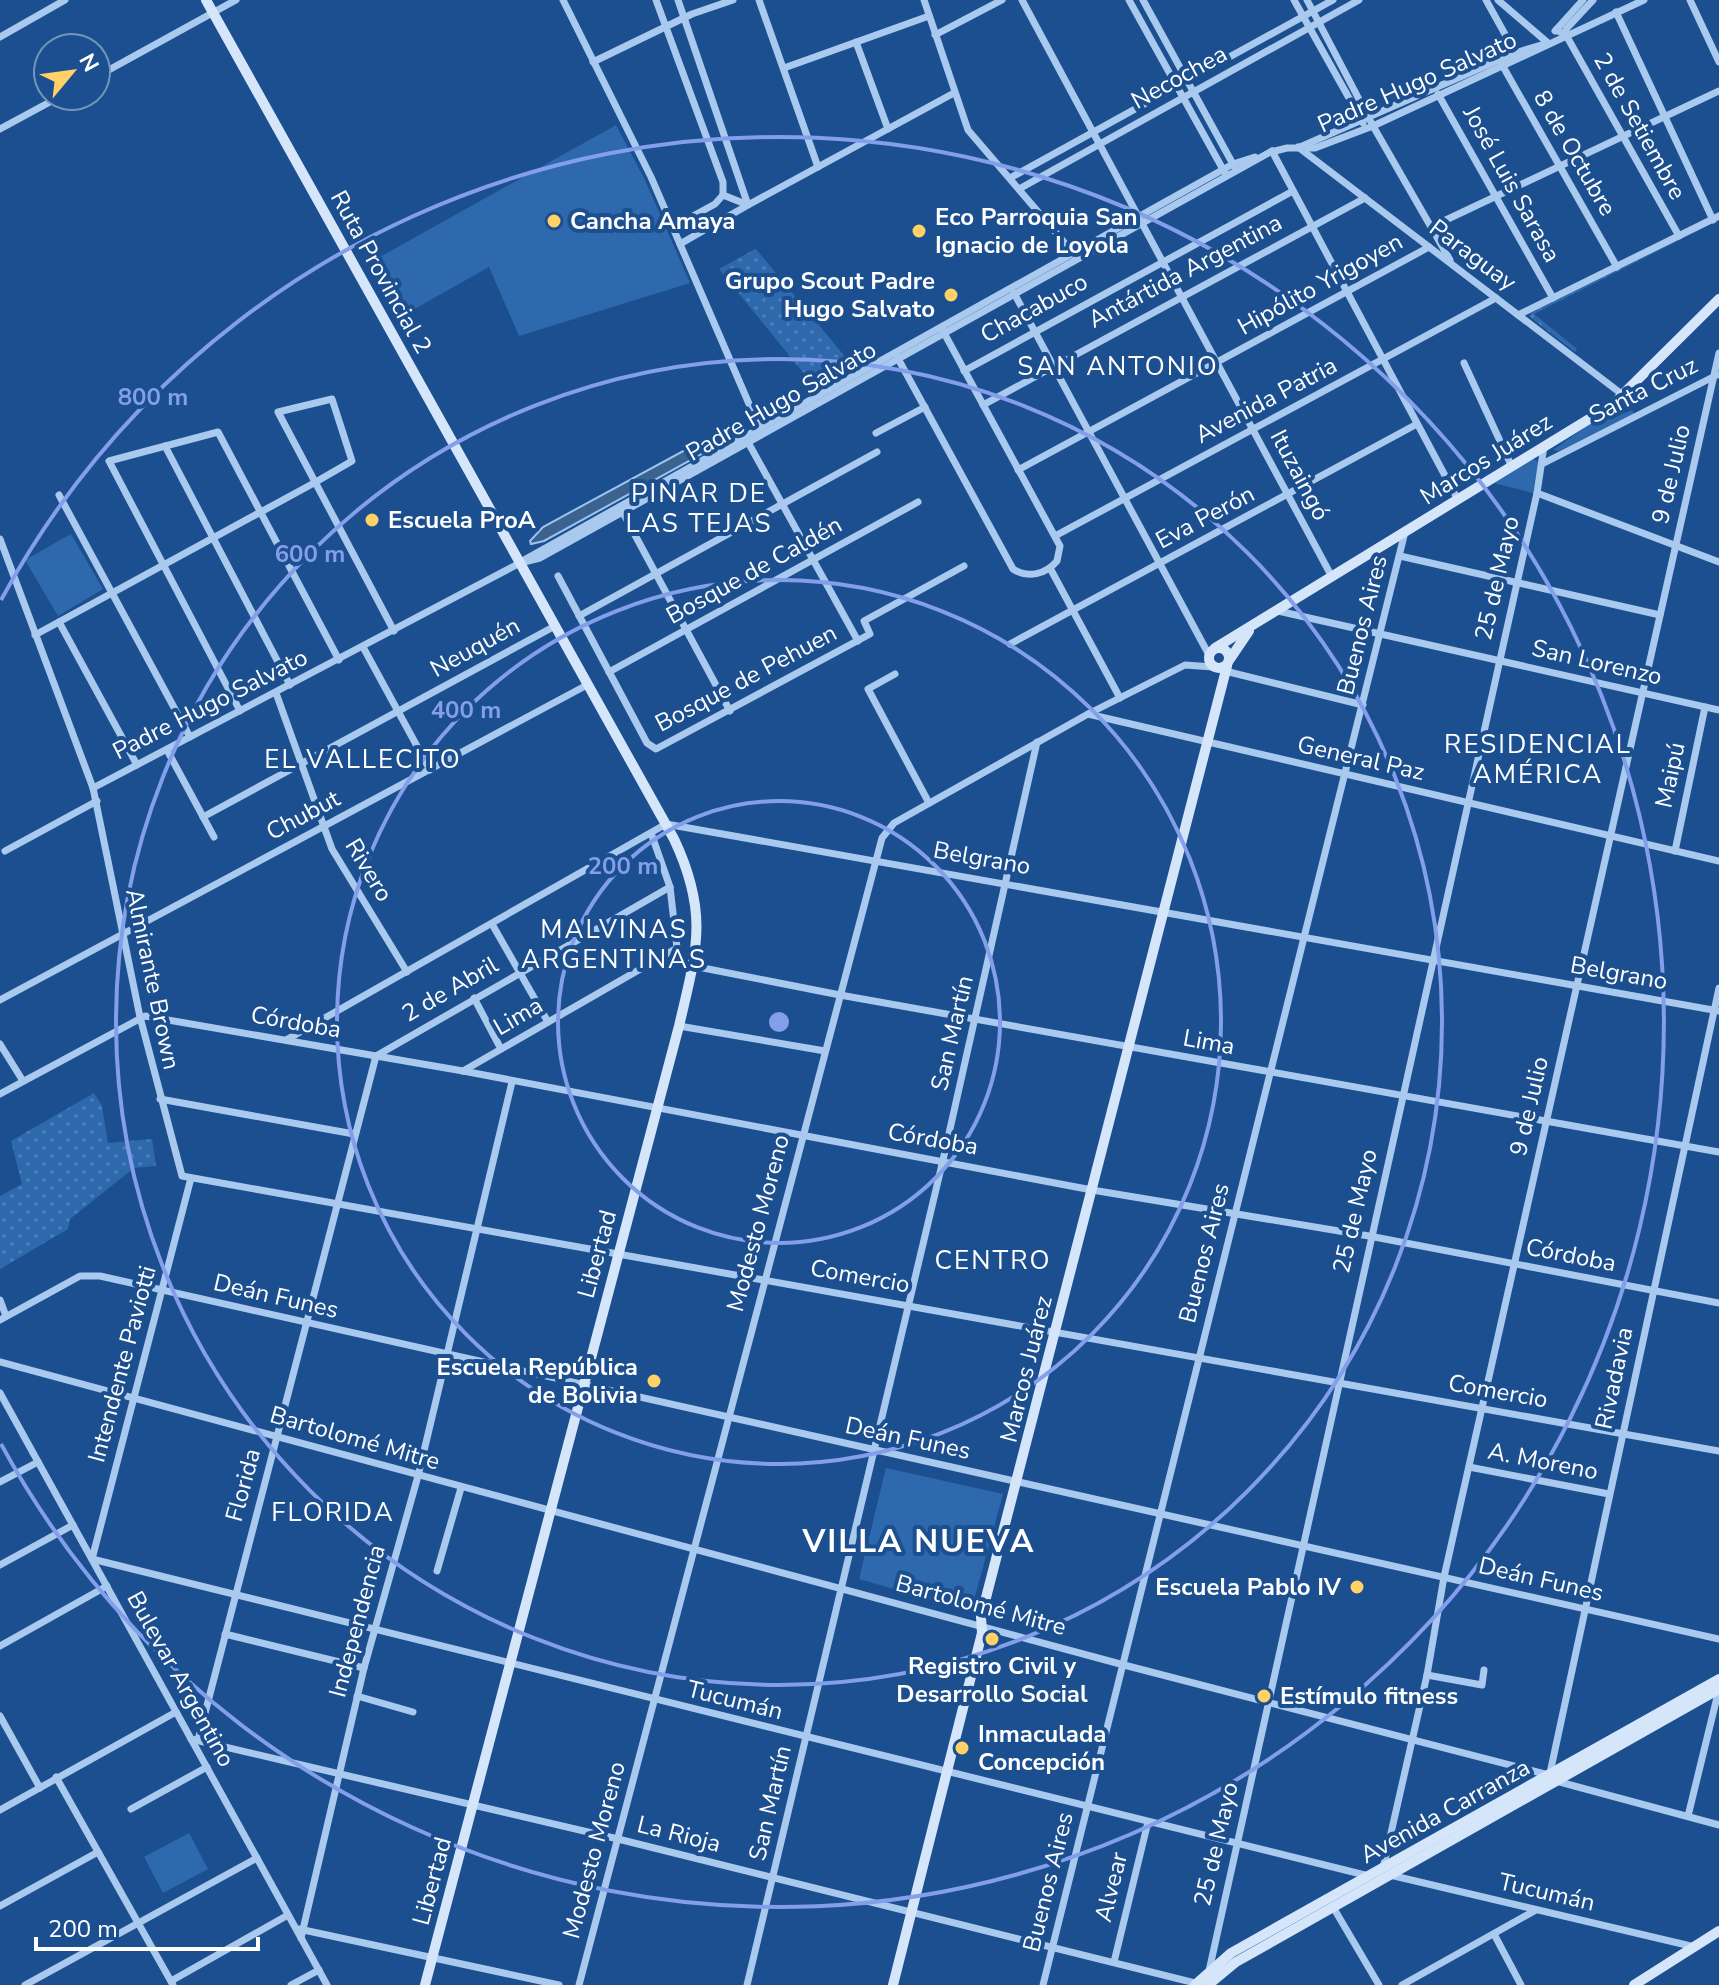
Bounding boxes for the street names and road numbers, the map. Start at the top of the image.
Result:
street label: Padre Hugo Salvato [1312,24,1522,140]
street label: Necochea [1125,38,1233,116]
street label: 2 de Setiembre [1586,47,1694,205]
street label: 8 de Octubre [1526,84,1624,222]
street label: José Luis Sarasa [1455,99,1568,268]
street label: Ruta Provincial 2 [323,185,439,359]
street label: Antártida Argentina [1083,206,1287,336]
street label: Paraguay [1423,212,1523,299]
street label: Hipólito Yrigoyen [1232,225,1408,343]
street label: Chacabuco [975,265,1093,351]
street label: Padre Hugo Salvato [680,333,882,469]
street label: Avenida Patria [1189,349,1343,451]
street label: Santa Cruz [1583,349,1703,431]
street label: Marcos Juárez [1414,406,1558,512]
street label: 9 de Julio [1644,421,1698,527]
street label: Ituzaingó [1263,424,1337,526]
street label: Eva Perón [1150,478,1260,556]
street label: Bosque de Caldén [660,508,848,632]
street label: 25 de Mayo [1467,513,1527,643]
street label: Buenos Aires [1329,552,1395,698]
street label: Neuquén [424,609,526,685]
street label: Bosque de Pehuen [650,617,842,739]
street label: San Lorenzo [1529,631,1665,693]
street label: Padre Hugo Salvato [107,641,313,767]
street label: General Paz [1294,728,1428,788]
street label: Maipú [1647,739,1693,811]
street label: Chubut [261,782,346,848]
street label: Rivero [338,832,400,908]
street label: Belgrano [931,834,1033,882]
street label: Almirante Brown [118,885,188,1073]
street label: 2 de Abril [396,949,504,1029]
street label: Belgrano [1568,949,1670,997]
street label: San Martín [923,972,981,1094]
street label: Lima [488,989,548,1043]
street label: Córdoba [248,998,344,1046]
street label: Lima [1181,1022,1237,1062]
street label: 9 de Julio [1502,1053,1556,1159]
street label: Córdoba [885,1115,981,1163]
street label: Modesto Moreno [719,1131,797,1315]
street label: 25 de Mayo [1325,1146,1385,1276]
street label: Buenos Aires [1171,1180,1237,1326]
street label: Libertad [570,1207,624,1301]
street label: Córdoba [1523,1231,1619,1279]
street label: Comercio [808,1252,912,1300]
street label: Intendente Paviotti [80,1262,164,1466]
street label: Deán Funes [210,1266,342,1326]
street label: Marcos Juárez [992,1292,1060,1446]
street label: Rivadavia [1588,1324,1640,1432]
street label: Comercio [1446,1367,1550,1415]
street label: Bartolomé Mitre [266,1398,444,1478]
street label: Deán Funes [842,1409,974,1467]
street label: A. Moreno [1485,1435,1601,1487]
street label: Florida [218,1445,268,1525]
street label: Independencia [321,1541,393,1701]
street label: Deán Funes [1475,1549,1607,1609]
street label: Bartolomé Mitre [892,1567,1070,1643]
street label: Bulevar Argentino [119,1585,243,1773]
street label: Tucumán [684,1673,786,1727]
street label: San Martín [741,1742,799,1864]
street label: Avenida Carranza [1354,1751,1536,1871]
street label: Modesto Moreno [555,1758,633,1942]
street label: 25 de Mayo [1186,1779,1246,1909]
street label: La Rioja [634,1808,724,1860]
street label: Buenos Aires [1015,1809,1081,1955]
street label: Libertad [405,1834,459,1928]
street label: Alvear [1087,1848,1135,1925]
street label: Tucumán [1496,1865,1598,1919]

